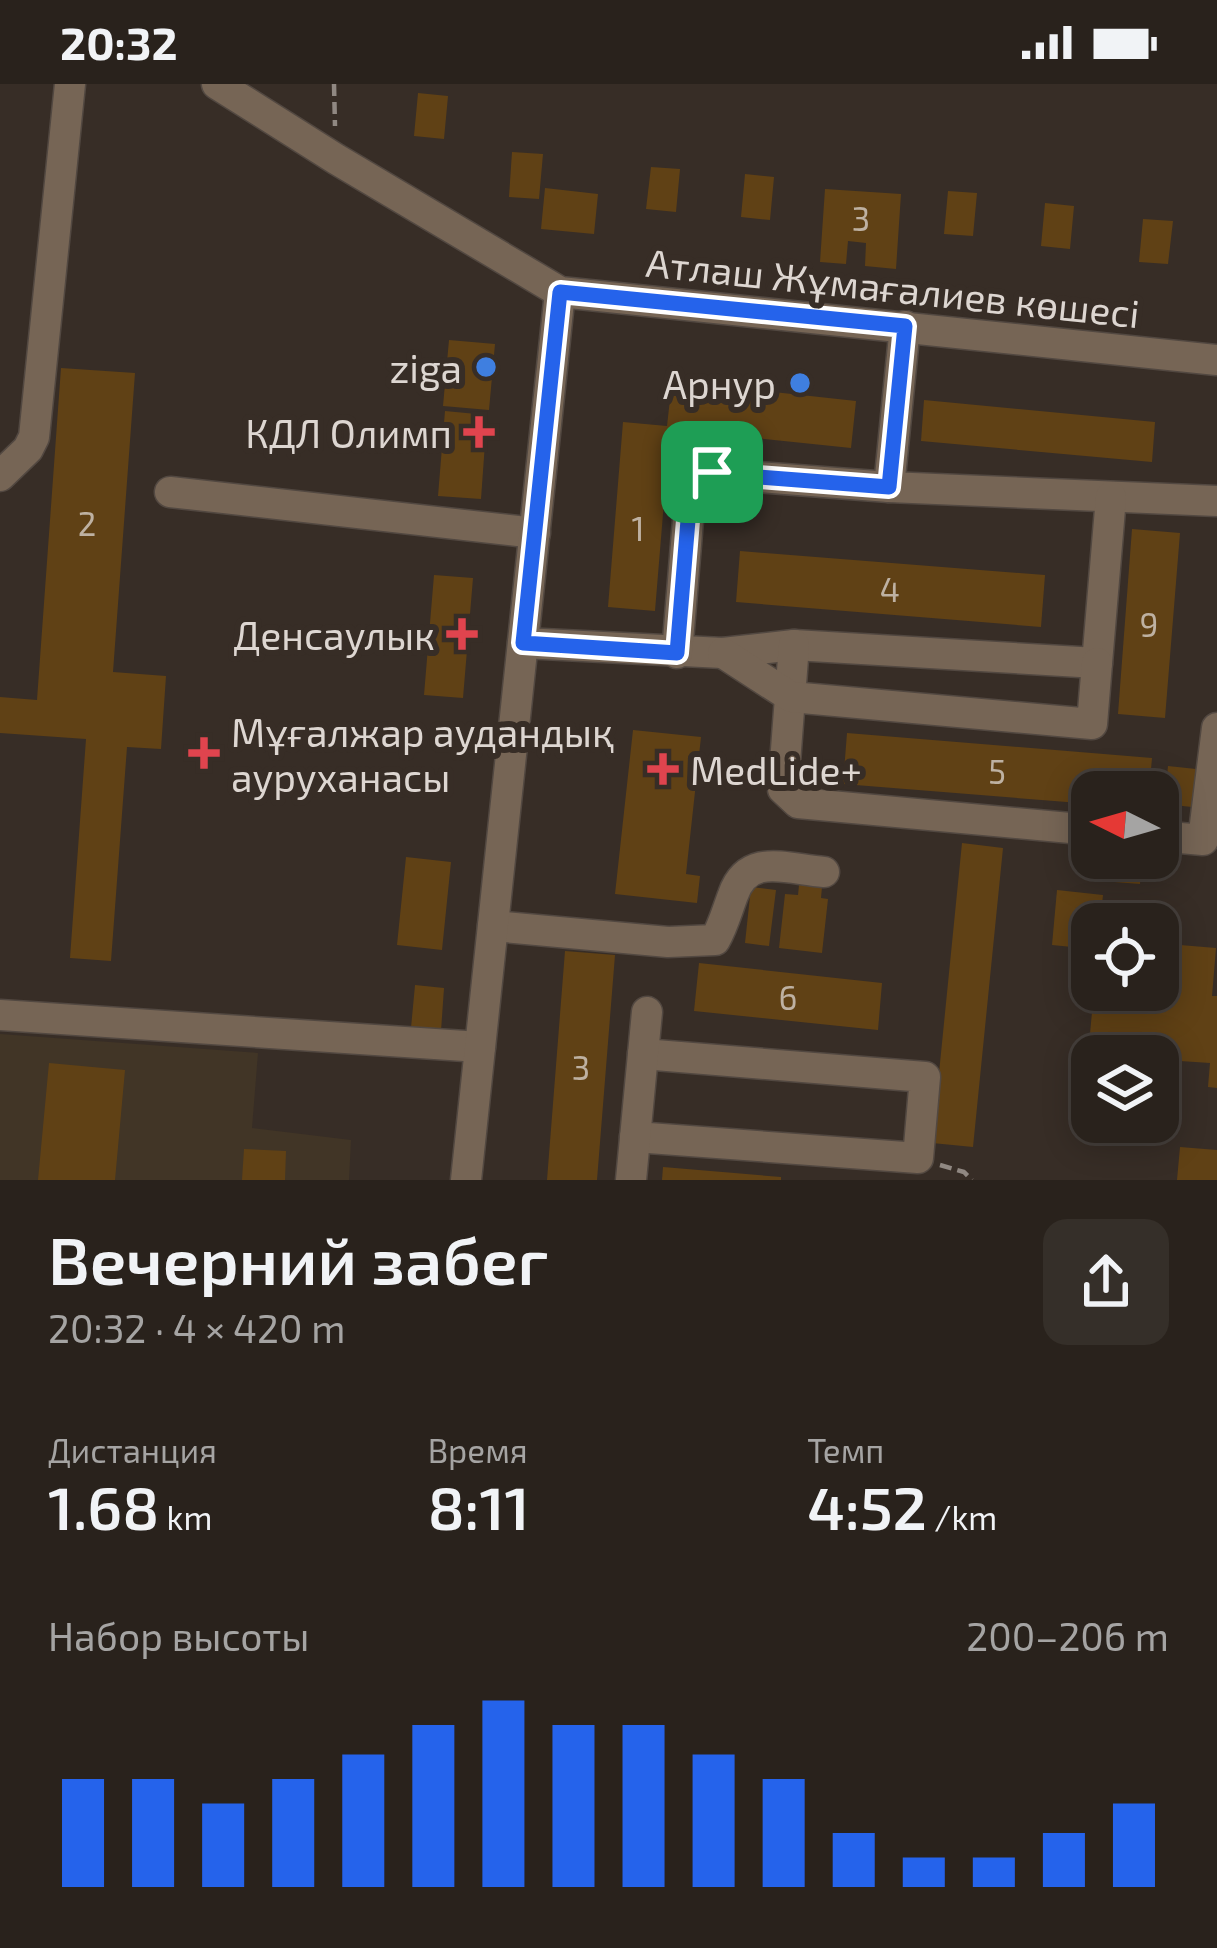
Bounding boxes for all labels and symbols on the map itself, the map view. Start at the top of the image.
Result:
house number: 3 [852,198,870,238]
street label: Атлаш Жұмағалиев көшесі [644,238,1142,336]
place label: ziga [389,344,462,391]
marker: ziga [473,354,499,380]
place label: Арнур [663,360,776,408]
marker: Арнур [787,370,813,396]
place label: КДЛ Олимп [245,409,452,456]
marker: КДЛ Олимп [463,416,495,448]
pin [661,421,763,523]
house number: 2 [78,503,96,543]
house number: 1 [631,508,645,548]
house number: 4 [880,569,900,609]
house number: 9 [1140,604,1158,644]
place label: Денсаулык [233,611,435,659]
marker: Денсаулык [446,618,478,650]
place label: Мұғалжар аудандық ауруханасы [231,708,614,801]
marker: Мұғалжар аудандық ауруханасы [188,737,220,769]
place label: MedLide+ [690,746,862,793]
house number: 5 [988,751,1006,791]
marker: MedLide+ [647,753,679,785]
north arrow [1071,771,1179,879]
house number: 6 [779,977,797,1017]
house number: 3 [572,1047,590,1087]

